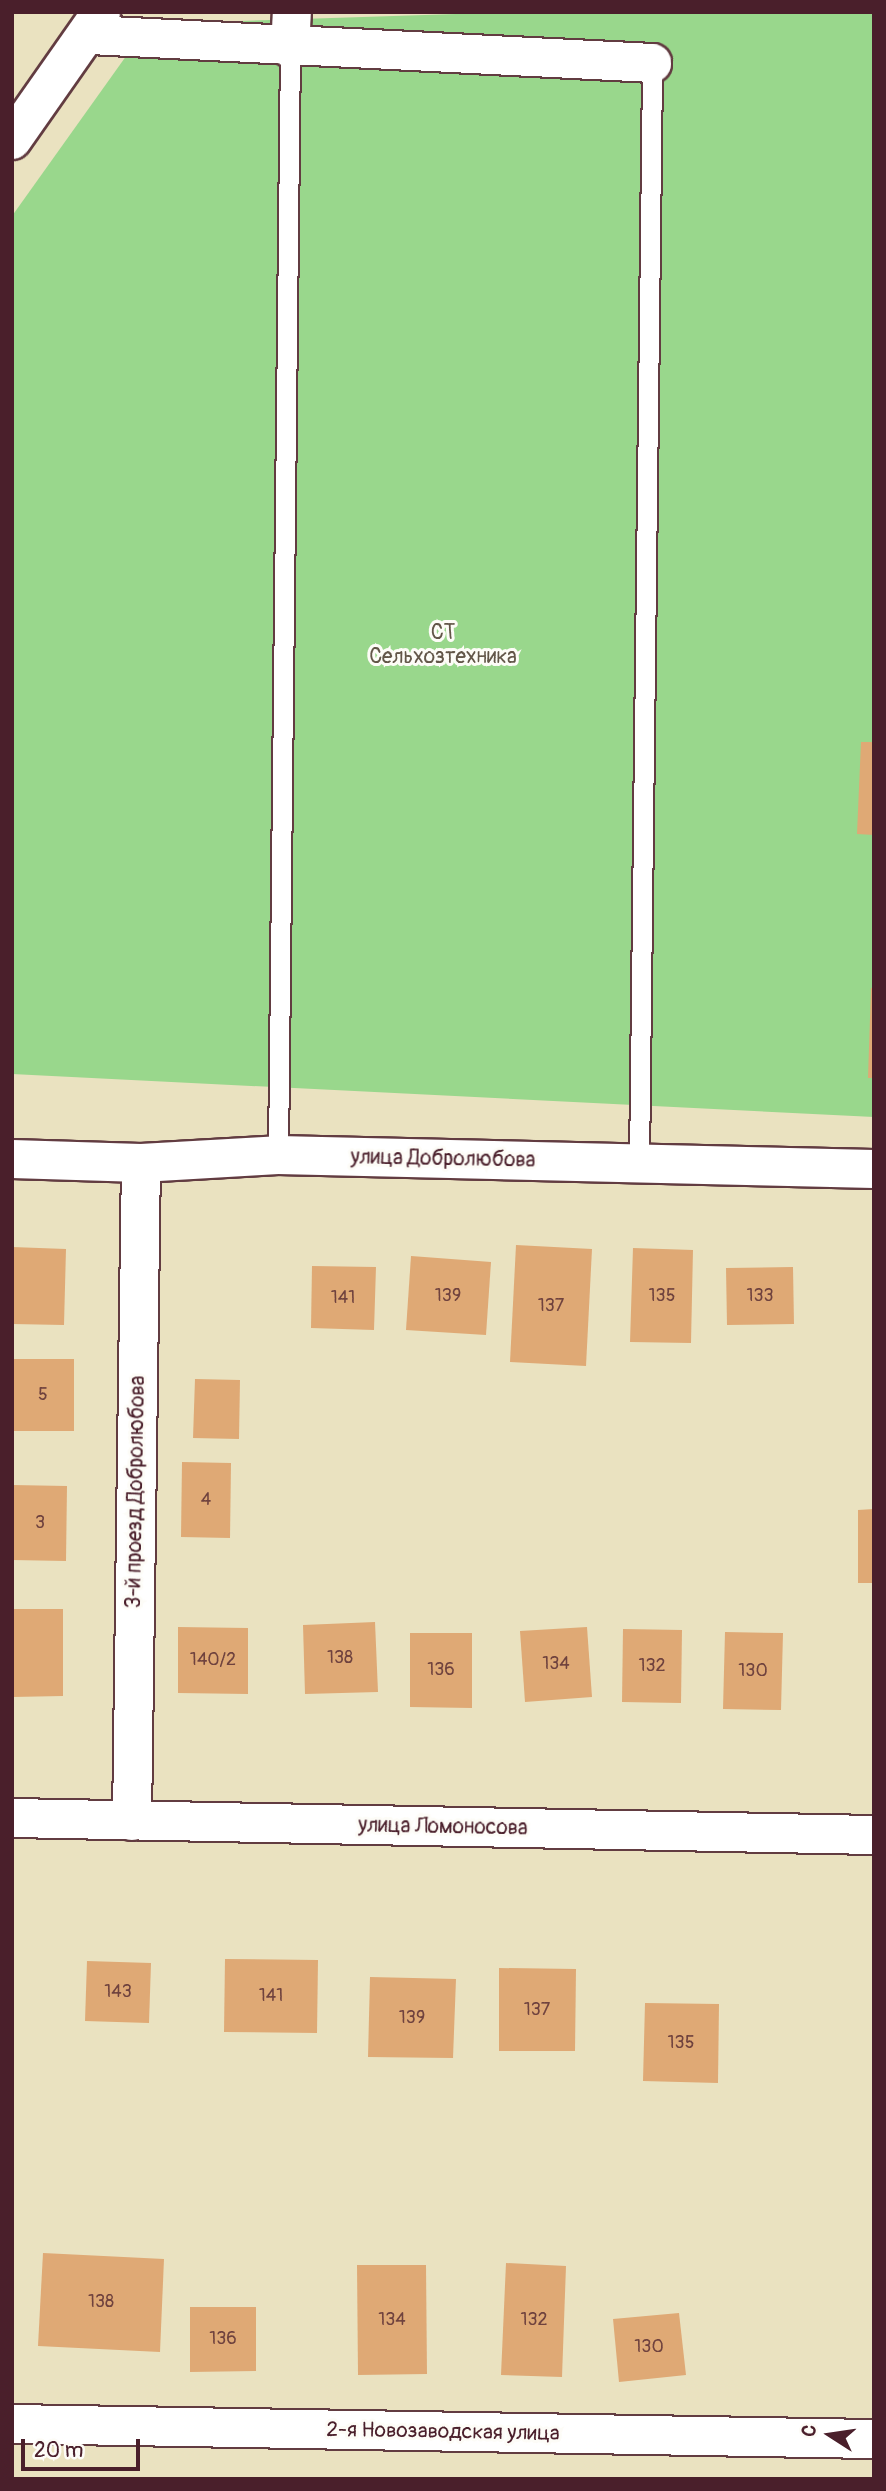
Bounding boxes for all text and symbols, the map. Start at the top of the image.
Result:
park label: СТ Сельхозтехника [369,620,517,670]
street label: улица Добролюбова [350,1145,536,1173]
house number: 139 [435,1285,461,1307]
house number: 135 [649,1285,675,1307]
house number: 133 [746,1285,774,1307]
house number: 141 [331,1287,355,1309]
house number: 137 [538,1295,564,1317]
street label: 3-й проезд Добролюбова [121,1375,151,1609]
house number: 5 [38,1384,48,1406]
house number: 4 [201,1489,211,1511]
house number: 3 [35,1512,45,1534]
house number: 138 [327,1647,353,1669]
house number: 140/2 [190,1649,236,1671]
house number: 134 [542,1653,570,1675]
house number: 132 [638,1655,666,1677]
house number: 136 [427,1659,455,1681]
house number: 130 [738,1660,768,1682]
street label: улица Ломоносова [358,1813,528,1841]
house number: 143 [104,1981,132,2003]
house number: 141 [259,1985,283,2007]
house number: 137 [524,1999,550,2021]
house number: 139 [399,2007,425,2029]
house number: 135 [668,2032,694,2054]
house number: 138 [88,2291,114,2313]
house number: 134 [378,2309,406,2331]
house number: 132 [520,2309,548,2331]
house number: 136 [209,2328,237,2350]
house number: 130 [634,2336,664,2358]
north arrow [795,2400,865,2470]
street label: 2-я Новозаводская улица [326,2417,560,2447]
text: С [796,2422,822,2439]
scale bar [24,2424,144,2468]
text: 20 m [34,2437,83,2464]

